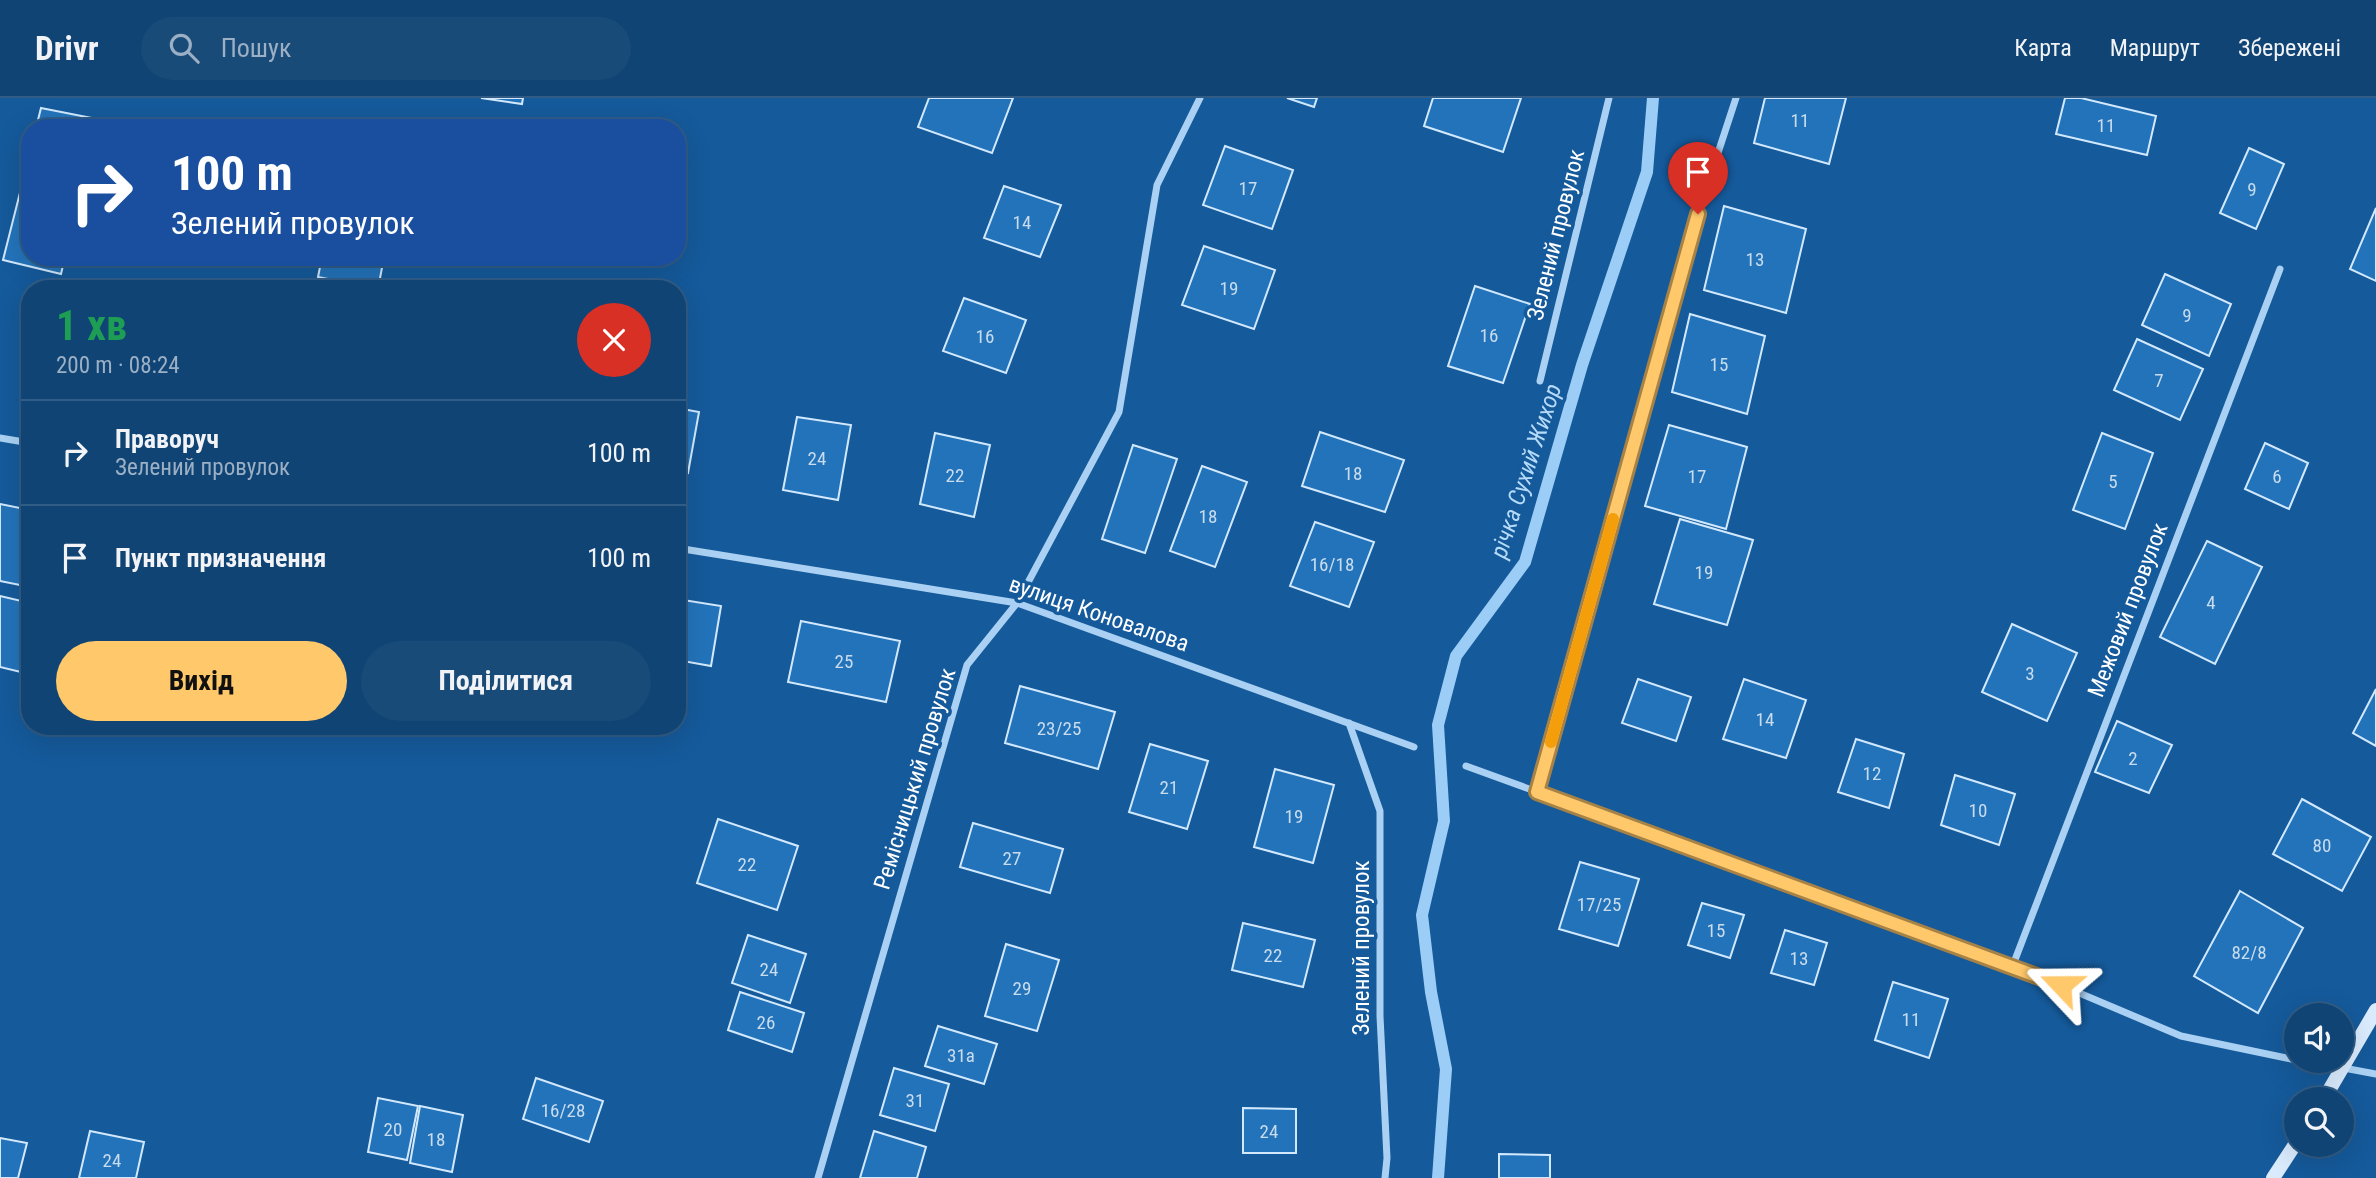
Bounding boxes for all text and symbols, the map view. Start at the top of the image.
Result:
search box [141,17,631,80]
text: Drivr [35,29,99,68]
icon: search [165,29,203,67]
text: Пошук [221,33,291,63]
text: Карта [2014,34,2072,62]
text: Маршрут [2110,34,2200,62]
text: Збережені [2238,34,2341,62]
house number: 11 [1791,109,1809,132]
house number: 11 [2097,114,2115,137]
pin [1668,142,1728,214]
text: 100 m [171,145,293,202]
icon: right [56,147,147,238]
street label: Зелений провулок [1522,147,1590,323]
icon: arrive [1679,153,1717,191]
house number: 17 [1239,177,1257,200]
house number: 9 [2247,178,2257,201]
text: Зелений провулок [171,204,415,242]
house number: 14 [1013,211,1031,234]
house number: 13 [1746,248,1764,271]
house number: 19 [1220,277,1238,300]
text: 1 хв [56,301,127,350]
button: close [577,303,651,377]
house number: 9 [2182,304,2192,327]
house number: 16 [1480,324,1498,347]
house number: 16 [976,325,994,348]
text: 200 m · 08:24 [56,352,180,379]
house number: 15 [1710,353,1728,376]
house number: 7 [2154,369,2164,392]
water label: річка Сухий Жихор [1484,380,1567,563]
text: Праворуч [115,424,219,454]
icon: right [56,434,94,472]
text: 100 m [587,438,651,468]
house number: 24 [808,447,826,470]
text: Зелений провулок [115,454,290,481]
house number: 18 [1344,462,1362,485]
house number: 22 [946,464,964,487]
house number: 17 [1688,465,1706,488]
house number: 6 [2272,465,2282,488]
house number: 5 [2108,470,2118,493]
house number: 18 [1199,505,1217,528]
street label: Межовий провулок [2082,519,2174,701]
icon: arrive [56,539,94,577]
text: Пункт призначення [115,543,326,573]
text: 100 m [587,543,651,573]
house number: 16/18 [1310,553,1354,576]
house number: 19 [1695,561,1713,584]
street label: вулиця Коновалова [1006,571,1192,657]
house number: 4 [2206,591,2216,614]
button: Вихід [56,641,347,721]
button: Поділитися [361,641,651,721]
house number: 25 [835,650,853,673]
house number: 3 [2025,662,2035,685]
street label: Ремісницький провулок [868,665,962,893]
house number: 14 [1756,708,1774,731]
house number: 23/25 [1037,717,1081,740]
house number: 2 [2128,747,2138,770]
house number: 12 [1863,762,1881,785]
house number: 21 [1160,776,1178,799]
house number: 10 [1969,799,1987,822]
house number: 19 [1285,805,1303,828]
house number: 80 [2313,834,2331,857]
house number: 27 [1003,847,1021,870]
house number: 22 [738,853,756,876]
street label: Зелений провулок [1348,860,1375,1036]
house number: 17/25 [1577,893,1621,916]
house number: 15 [1707,919,1725,942]
house number: 82/8 [2231,941,2267,964]
house number: 22 [1264,944,1282,967]
house number: 13 [1790,947,1808,970]
position arrow [2024,948,2098,1022]
house number: 24 [760,958,778,981]
house number: 29 [1013,977,1031,1000]
map controls [2284,1003,2354,1157]
button: sound [2284,1003,2354,1073]
house number: 11 [1902,1008,1920,1031]
house number: 26 [757,1011,775,1034]
house number: 31а [947,1044,975,1067]
button: search [2284,1087,2354,1157]
house number: 31 [906,1089,924,1112]
house number: 16/28 [541,1099,585,1122]
house number: 20 [384,1118,402,1141]
house number: 24 [1260,1120,1278,1143]
house number: 18 [427,1128,445,1151]
house number: 24 [103,1149,121,1172]

